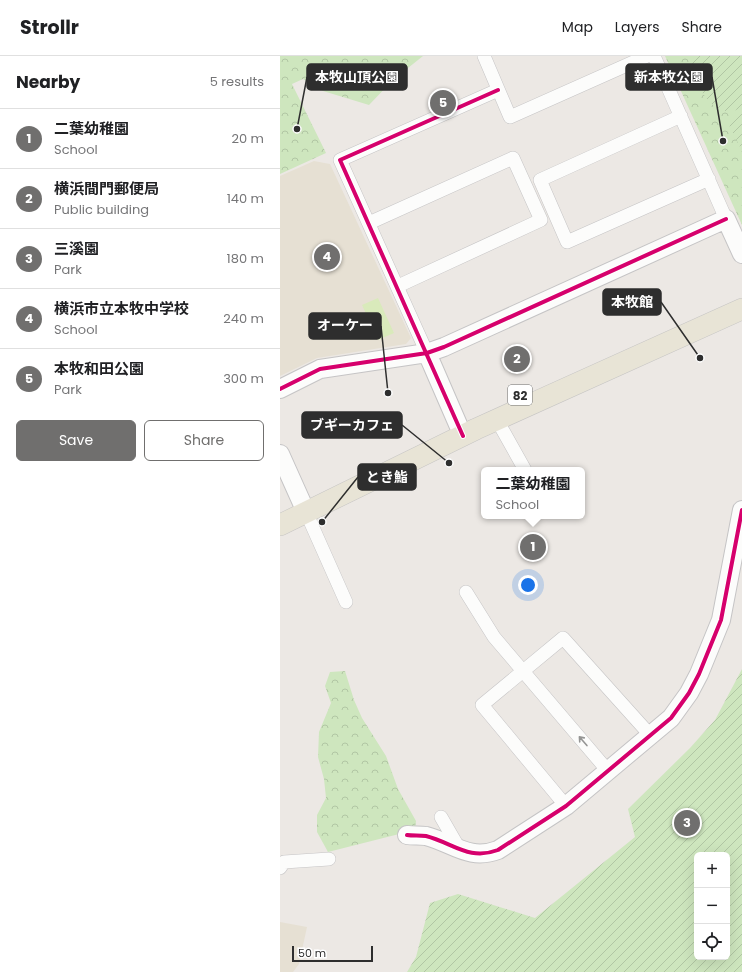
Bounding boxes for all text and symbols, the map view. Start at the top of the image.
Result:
text: Strollr [20,14,79,41]
text: Map [562,17,593,37]
text: Layers [615,17,659,37]
text: Share [681,17,722,37]
callout: 本牧山頂公園 [307,64,407,90]
callout: 新本牧公園 [626,64,712,90]
text: 本牧山頂公園 [315,67,399,87]
text: 新本牧公園 [634,67,704,87]
text: Nearby [16,70,80,94]
text: 5 results [210,72,264,91]
pin: 5 [430,88,456,118]
text: 二葉幼稚園 [54,118,129,139]
text: 1 [27,129,31,148]
text: 20 m [231,129,264,148]
text: School [54,140,98,159]
text: 横浜間門郵便局 [54,178,159,199]
text: 2 [25,189,33,208]
text: 140 m [227,189,264,208]
text: Public building [54,200,149,219]
text: 三溪園 [54,238,99,259]
pin: 4 [314,242,340,272]
text: 3 [25,249,33,268]
text: 180 m [227,249,264,268]
text: Park [54,260,82,279]
callout: 本牧館 [603,289,661,315]
text: 本牧館 [611,292,653,312]
text: 横浜市立本牧中学校 [54,298,189,319]
text: 4 [25,309,33,328]
text: 240 m [223,309,264,328]
callout: オーケー [309,313,381,339]
text: オーケー [317,315,373,335]
text: School [54,320,98,339]
pin: 2 [504,344,530,374]
text: 本牧和田公園 [54,358,144,379]
text: 5 [25,369,33,388]
text: 300 m [223,369,264,388]
text: Park [54,380,82,399]
road number: 82 [508,385,532,405]
callout: ブギーカフェ [302,412,402,438]
text: ブギーカフェ [310,415,394,435]
button: Save [16,420,136,461]
button: Share [144,420,264,461]
callout: とき鮨 [358,464,416,490]
text: とき鮨 [366,467,408,487]
popup [481,467,585,519]
text: 二葉幼稚園 [495,473,571,494]
text: School [495,495,539,514]
pin: 1 [520,532,546,562]
your location [518,575,538,595]
one-way arrow [578,736,587,747]
pin: 3 [674,808,700,838]
map controls [694,852,730,960]
button: + [694,852,730,888]
button: − [694,888,730,924]
button: locate [694,924,730,960]
scale bar [292,944,373,963]
text: 50 m [298,945,326,961]

